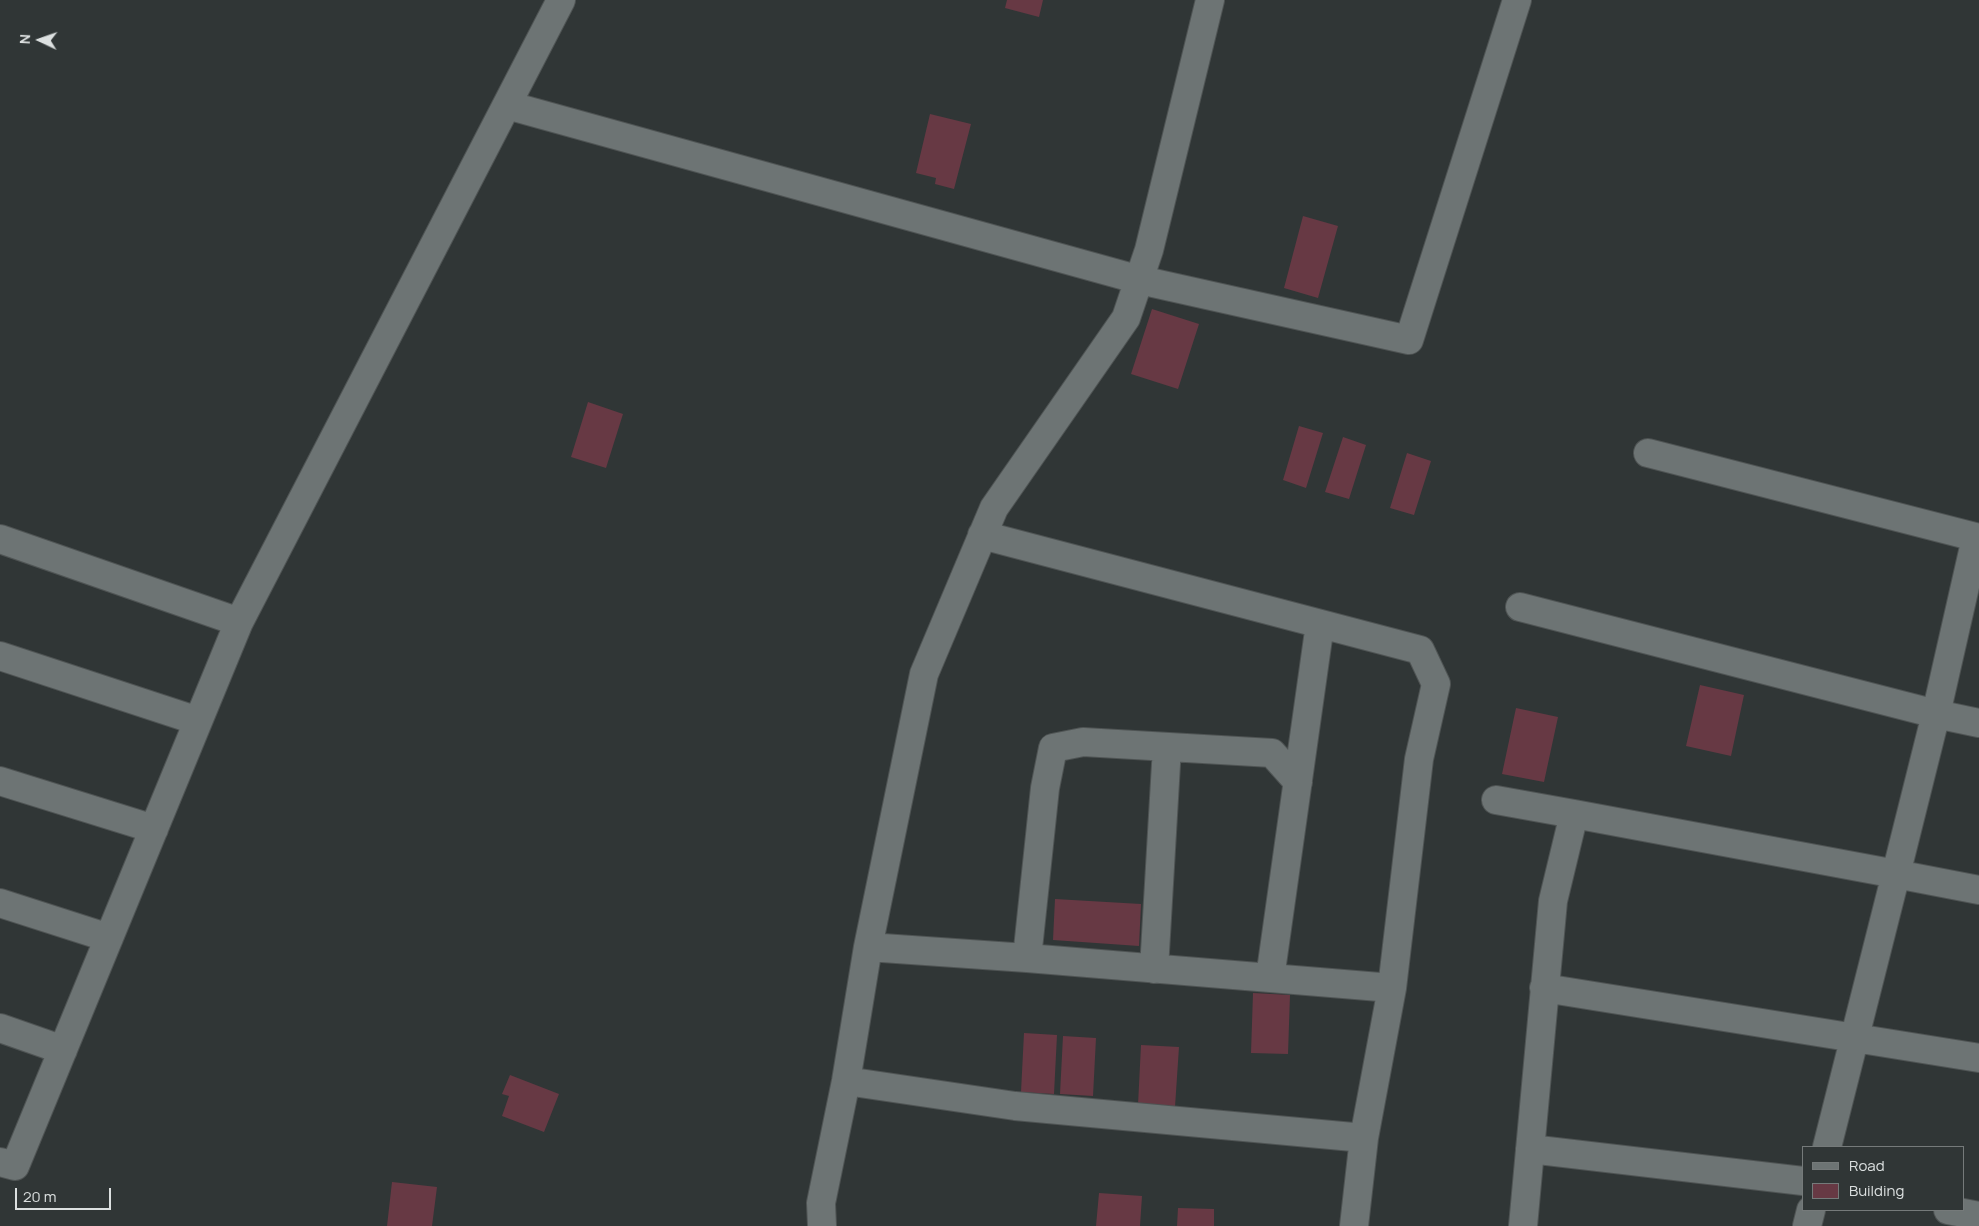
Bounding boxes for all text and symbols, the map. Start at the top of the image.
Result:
north arrow [15,15,65,65]
text: N [15,34,34,45]
legend [1802,1146,1964,1211]
text: Road [1849,1155,1885,1176]
scale bar [18,1178,114,1210]
text: Building [1849,1180,1904,1201]
text: 20 m [23,1186,56,1207]

